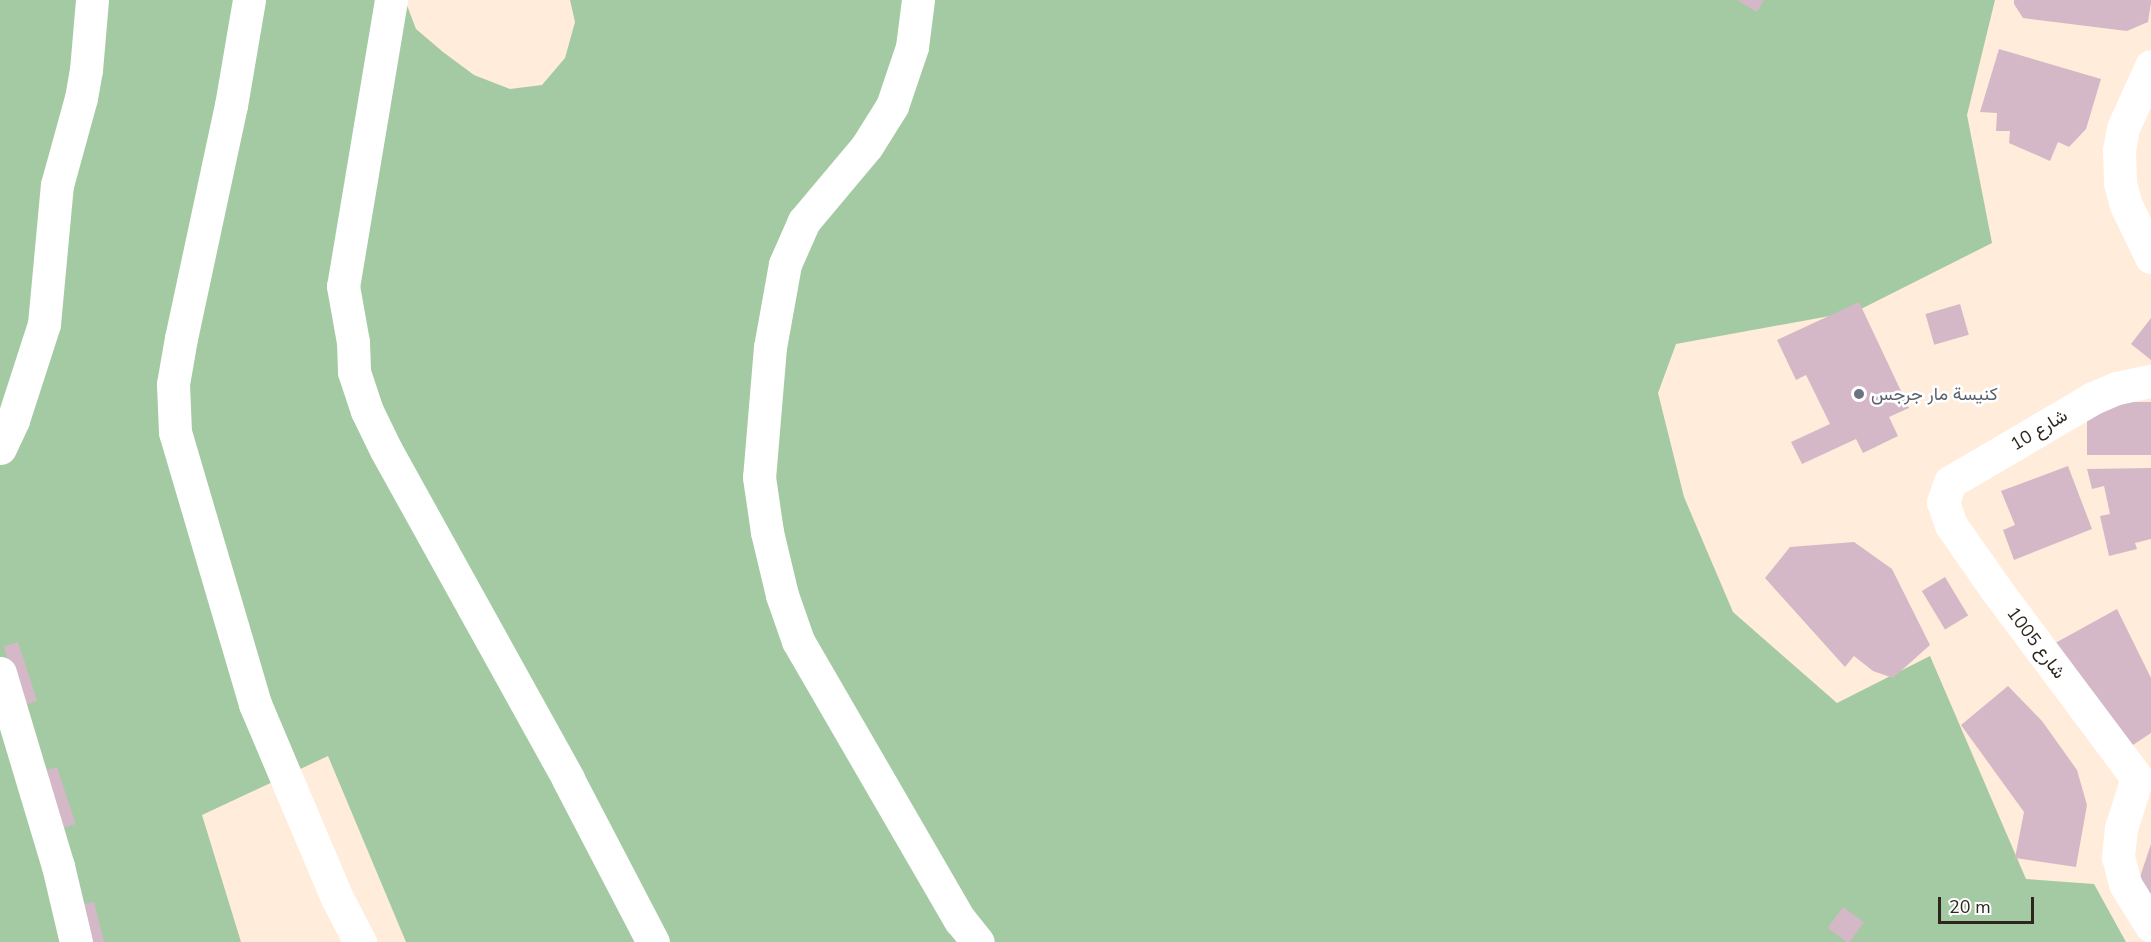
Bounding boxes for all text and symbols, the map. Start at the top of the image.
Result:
place label: كنيسة مار جرجس [1871,383,1998,405]
marker: كنيسة مار جرجس [1852,387,1866,401]
street label: شارع 10 [2007,405,2071,455]
street label: شارع 1005 [2002,603,2070,683]
scale bar [1941,885,2037,923]
text: 20 m [1949,895,1991,919]

